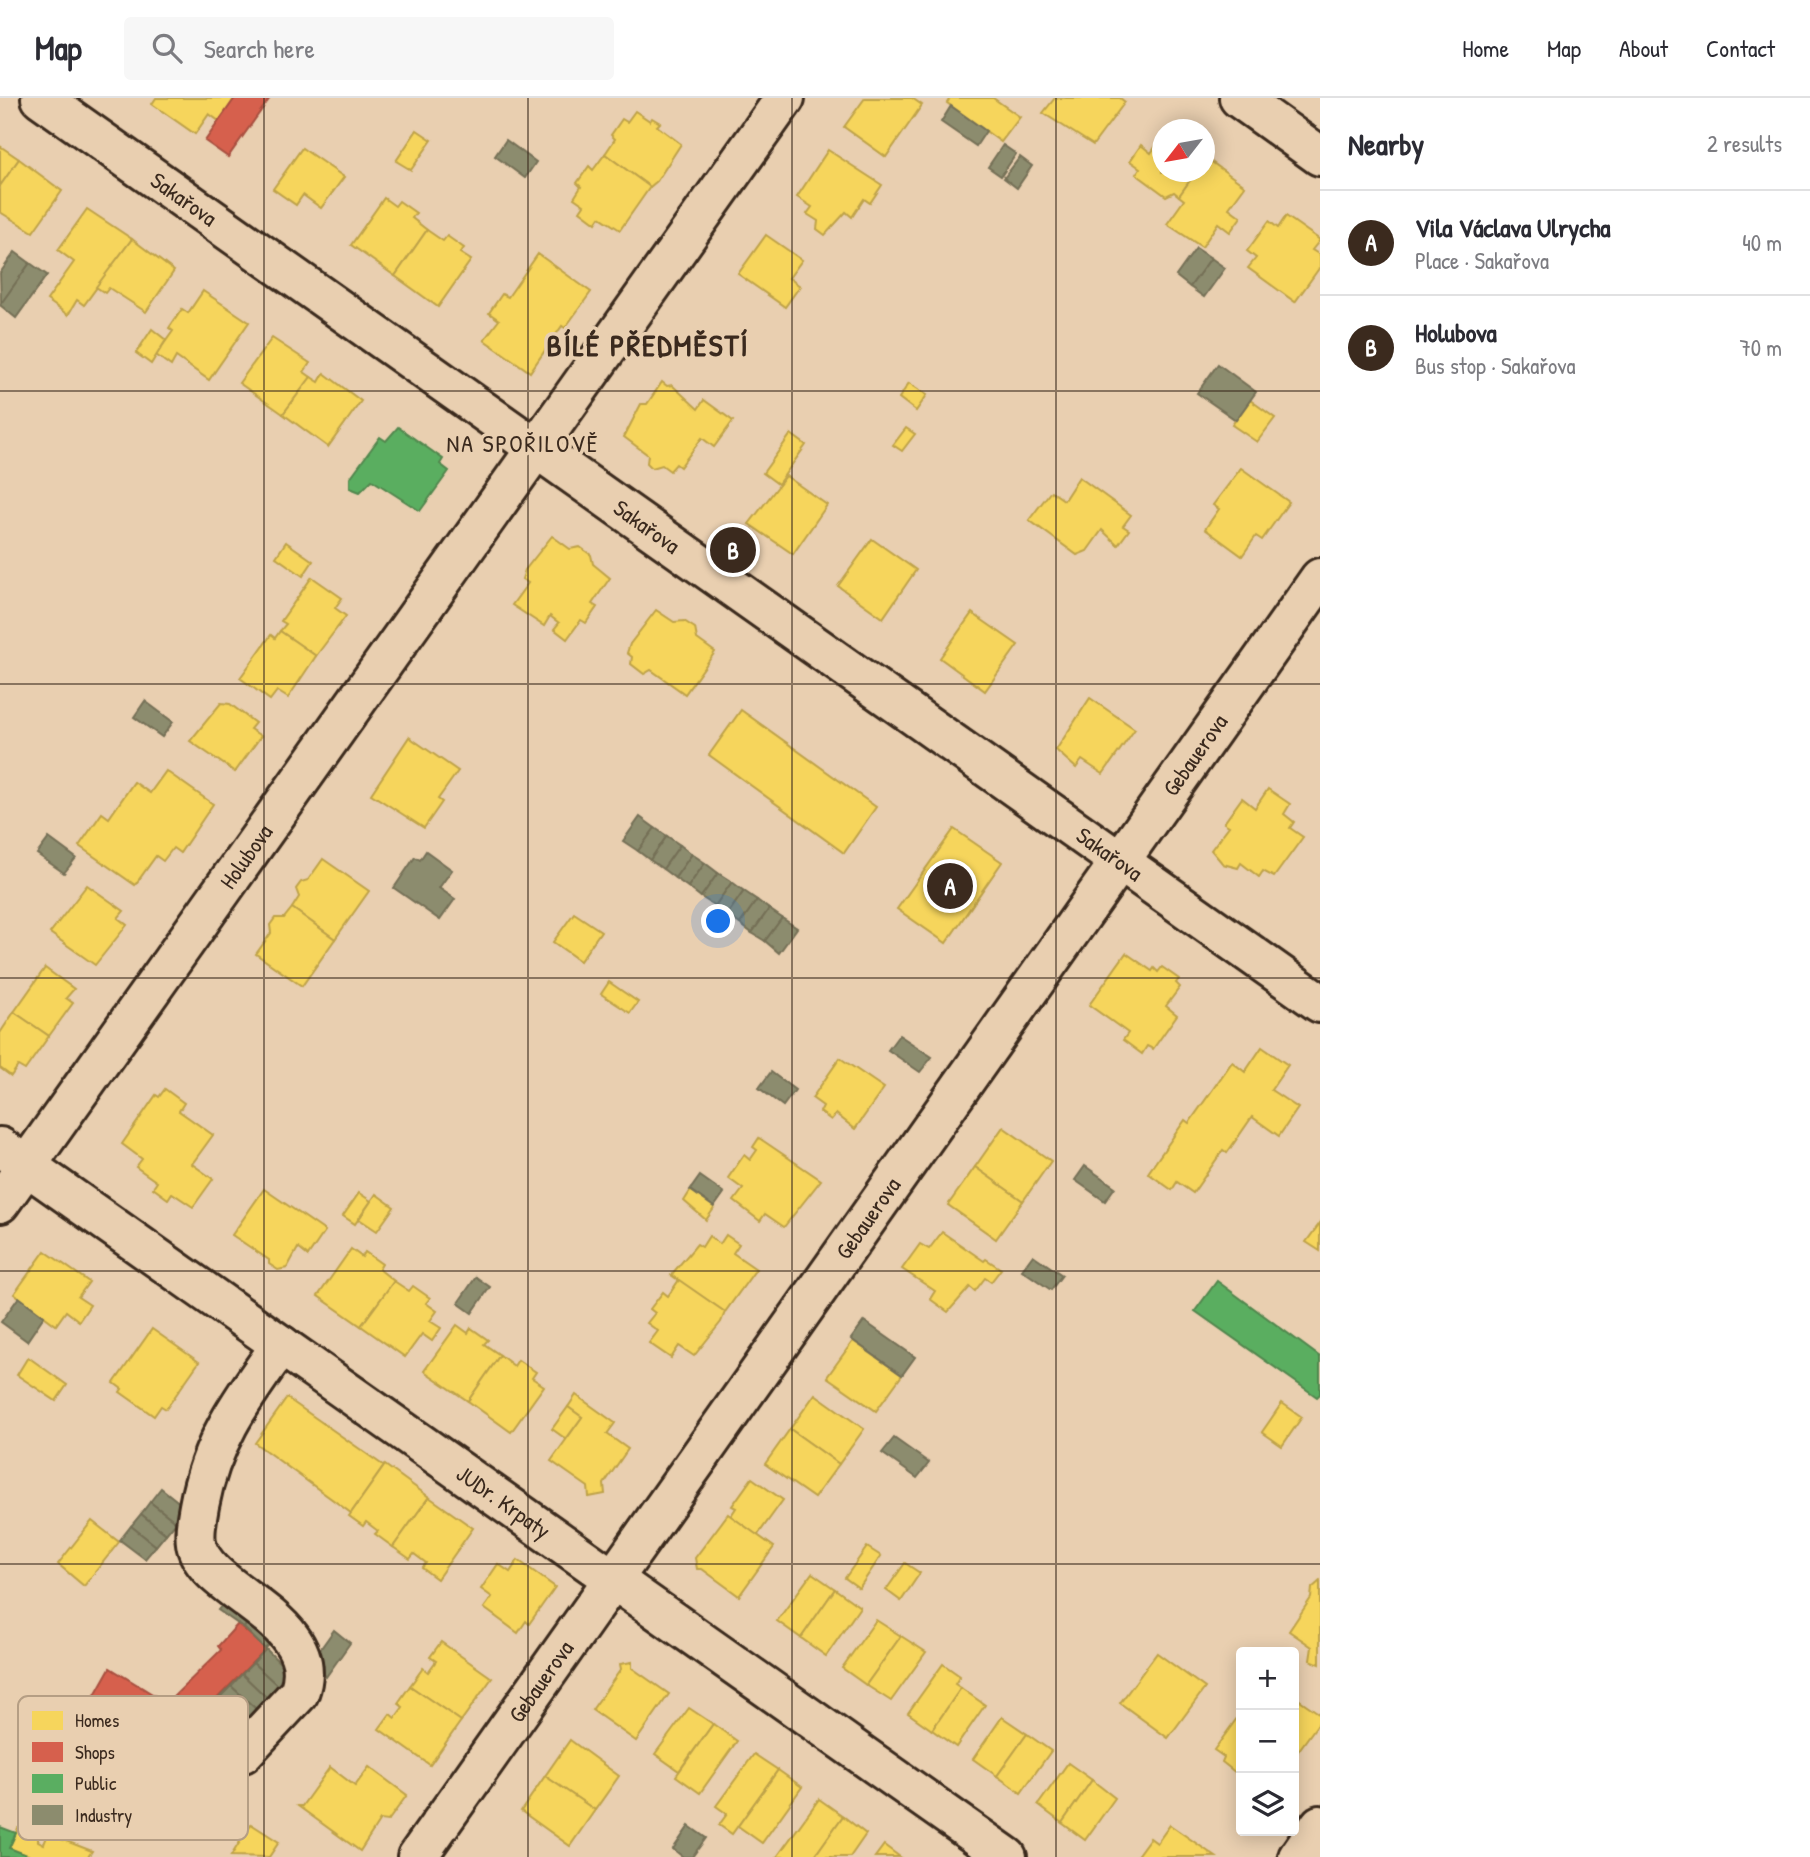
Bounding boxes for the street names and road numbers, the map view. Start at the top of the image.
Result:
street label: Sakařova [145,164,224,233]
street label: Sakařova [608,492,686,560]
street label: Gebauerova [1155,708,1234,802]
street label: Holubova [212,818,279,895]
street label: Sakařova [1070,820,1149,888]
street label: Gebauerova [828,1171,907,1265]
street label: JUDr. Krpaty [450,1458,557,1546]
street label: Gebauerova [501,1634,580,1728]

